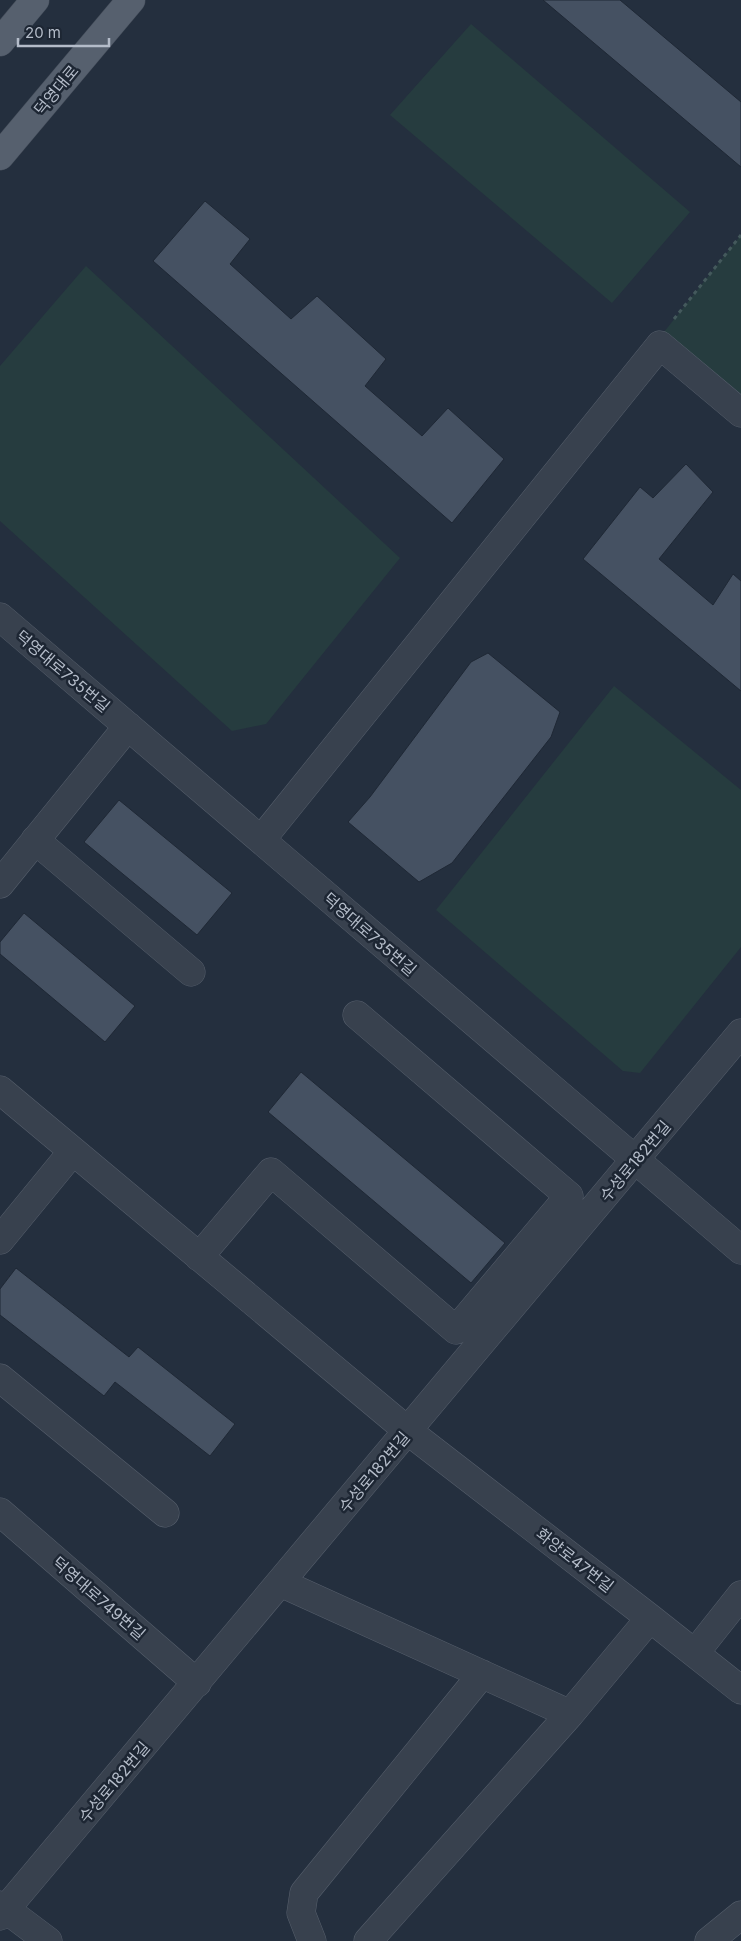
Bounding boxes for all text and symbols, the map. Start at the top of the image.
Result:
scale bar [18,15,109,47]
text: 20 m [25,23,61,42]
street label: 덕영대로 [29,61,83,119]
street label: 덕영대로735번길 [12,626,114,716]
street label: 덕영대로735번길 [319,888,421,980]
street label: 수성로182번길 [595,1116,675,1206]
street label: 수성로182번길 [334,1427,414,1517]
street label: 화양로47번길 [532,1523,618,1597]
street label: 덕영대로749번길 [48,1552,150,1644]
street label: 수성로182번길 [74,1737,154,1827]

